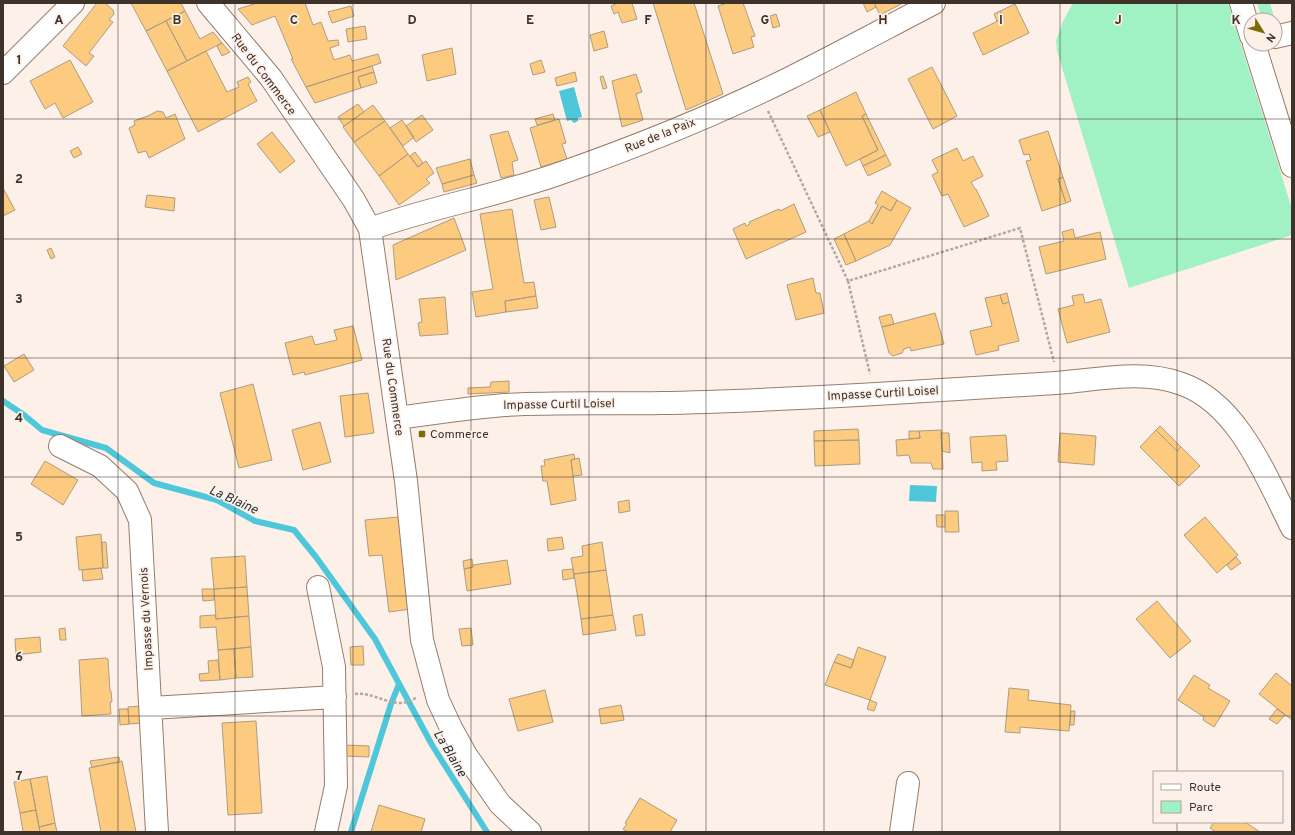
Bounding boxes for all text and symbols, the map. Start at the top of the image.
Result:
north arrow [1243,12,1283,52]
text: A [54,13,64,29]
text: B [173,13,182,29]
text: C [290,13,298,29]
text: D [407,13,417,29]
text: E [526,13,534,29]
text: F [644,13,652,29]
text: G [761,13,770,29]
text: H [878,13,888,29]
text: I [999,13,1003,29]
text: J [1114,13,1122,29]
text: K [1231,13,1241,29]
street label: Rue du Commerce [227,30,299,119]
text: N [1262,30,1278,45]
text: 1 [16,53,22,69]
street label: Rue de la Paix [623,114,698,157]
text: 2 [15,172,23,188]
text: 3 [15,292,23,308]
street label: Rue du Commerce [377,337,407,437]
street label: Impasse Curtil Loisel [827,383,939,405]
street label: Impasse Curtil Loisel [503,396,615,414]
text: 4 [15,411,23,427]
place label: Commerce [430,427,489,443]
marker: Commerce [417,429,427,439]
water label: La Blaine [206,483,260,519]
text: 5 [15,530,23,546]
street label: Impasse du Vernois [136,567,158,671]
text: 6 [15,650,23,666]
water label: La Blaine [429,728,470,781]
text: 7 [16,769,23,785]
legend [1153,771,1283,823]
text: Route [1189,780,1221,796]
text: Parc [1189,800,1213,816]

